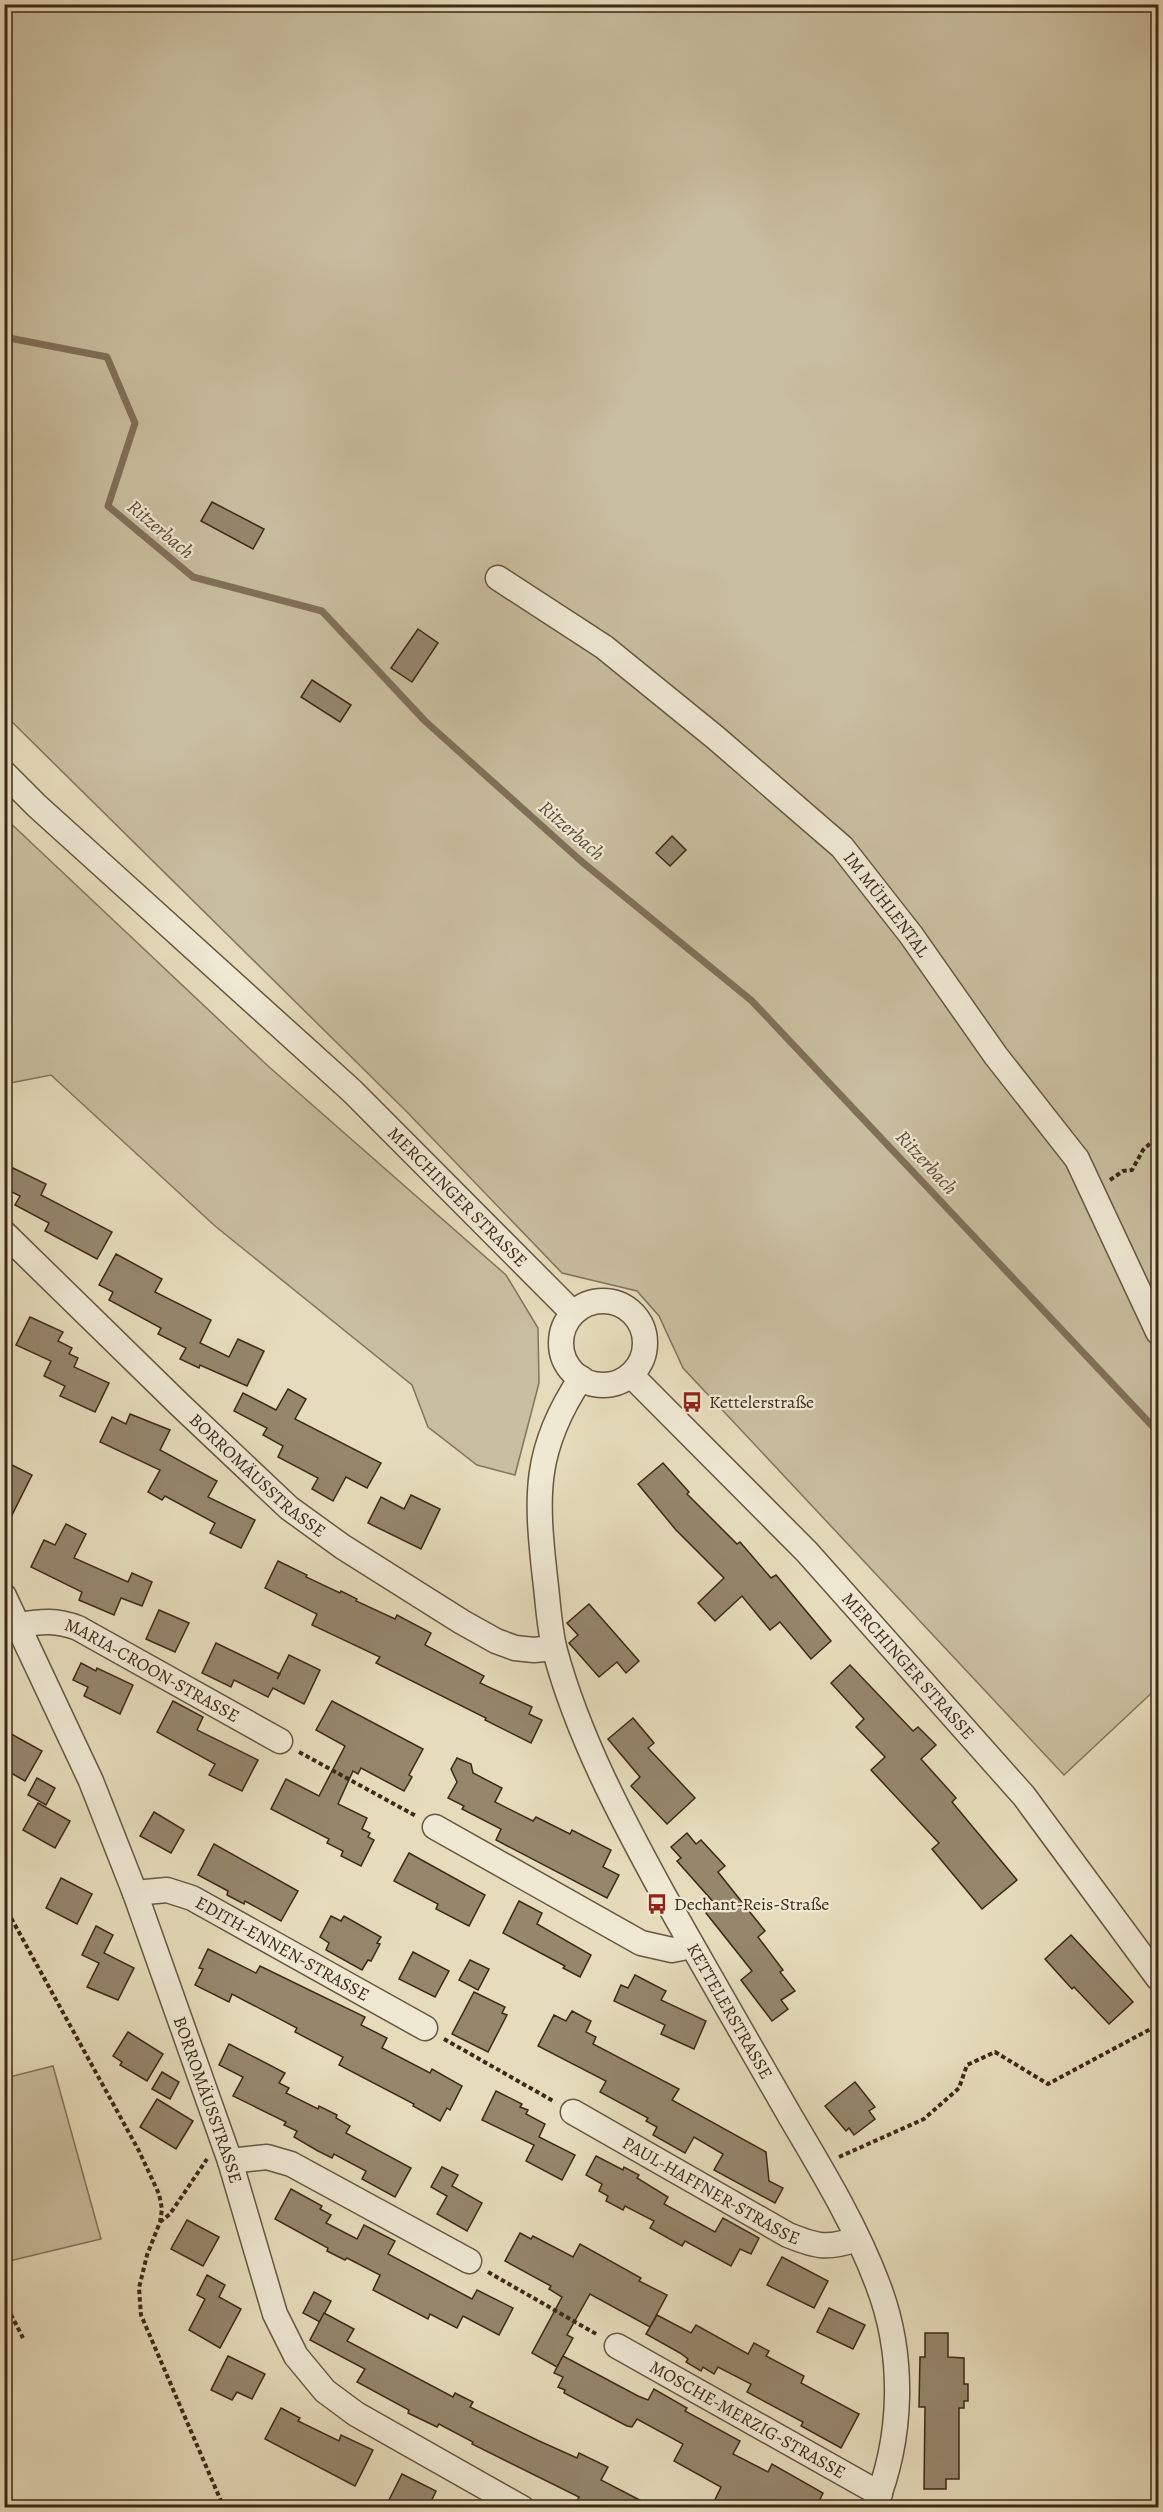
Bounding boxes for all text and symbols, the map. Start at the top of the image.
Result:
water label: Ritzerbach [122,493,200,565]
water label: Ritzerbach [533,794,611,867]
street label: IM MÜHLENTAL [838,847,935,963]
street label: MERCHINGER STRASSE [382,1122,533,1272]
water label: Ritzerbach [890,1124,964,1201]
bus stop icon: Kettelerstraße [680,1390,704,1414]
place label: Kettelerstraße [709,1390,814,1414]
street label: BORROMÄUSSTRASSE [184,1408,331,1543]
street label: MERCHINGER STRASSE [837,1587,980,1744]
street label: MARIA-CROON-STRASSE [62,1612,244,1728]
street label: EDITH-ENNEN-STRASSE [191,1890,374,2007]
bus stop icon: Dechant-Reis-Straße [645,1892,669,1916]
place label: Dechant-Reis-Straße [674,1892,829,1916]
street label: KETTELERSTRASSE [681,1939,778,2083]
street label: BORROMÄUSSTRASSE [168,2013,248,2186]
street label: PAUL-HAFFNER-STRASSE [618,2131,803,2251]
street label: MOSCHE-MERZIG-STRASSE [645,2355,850,2484]

